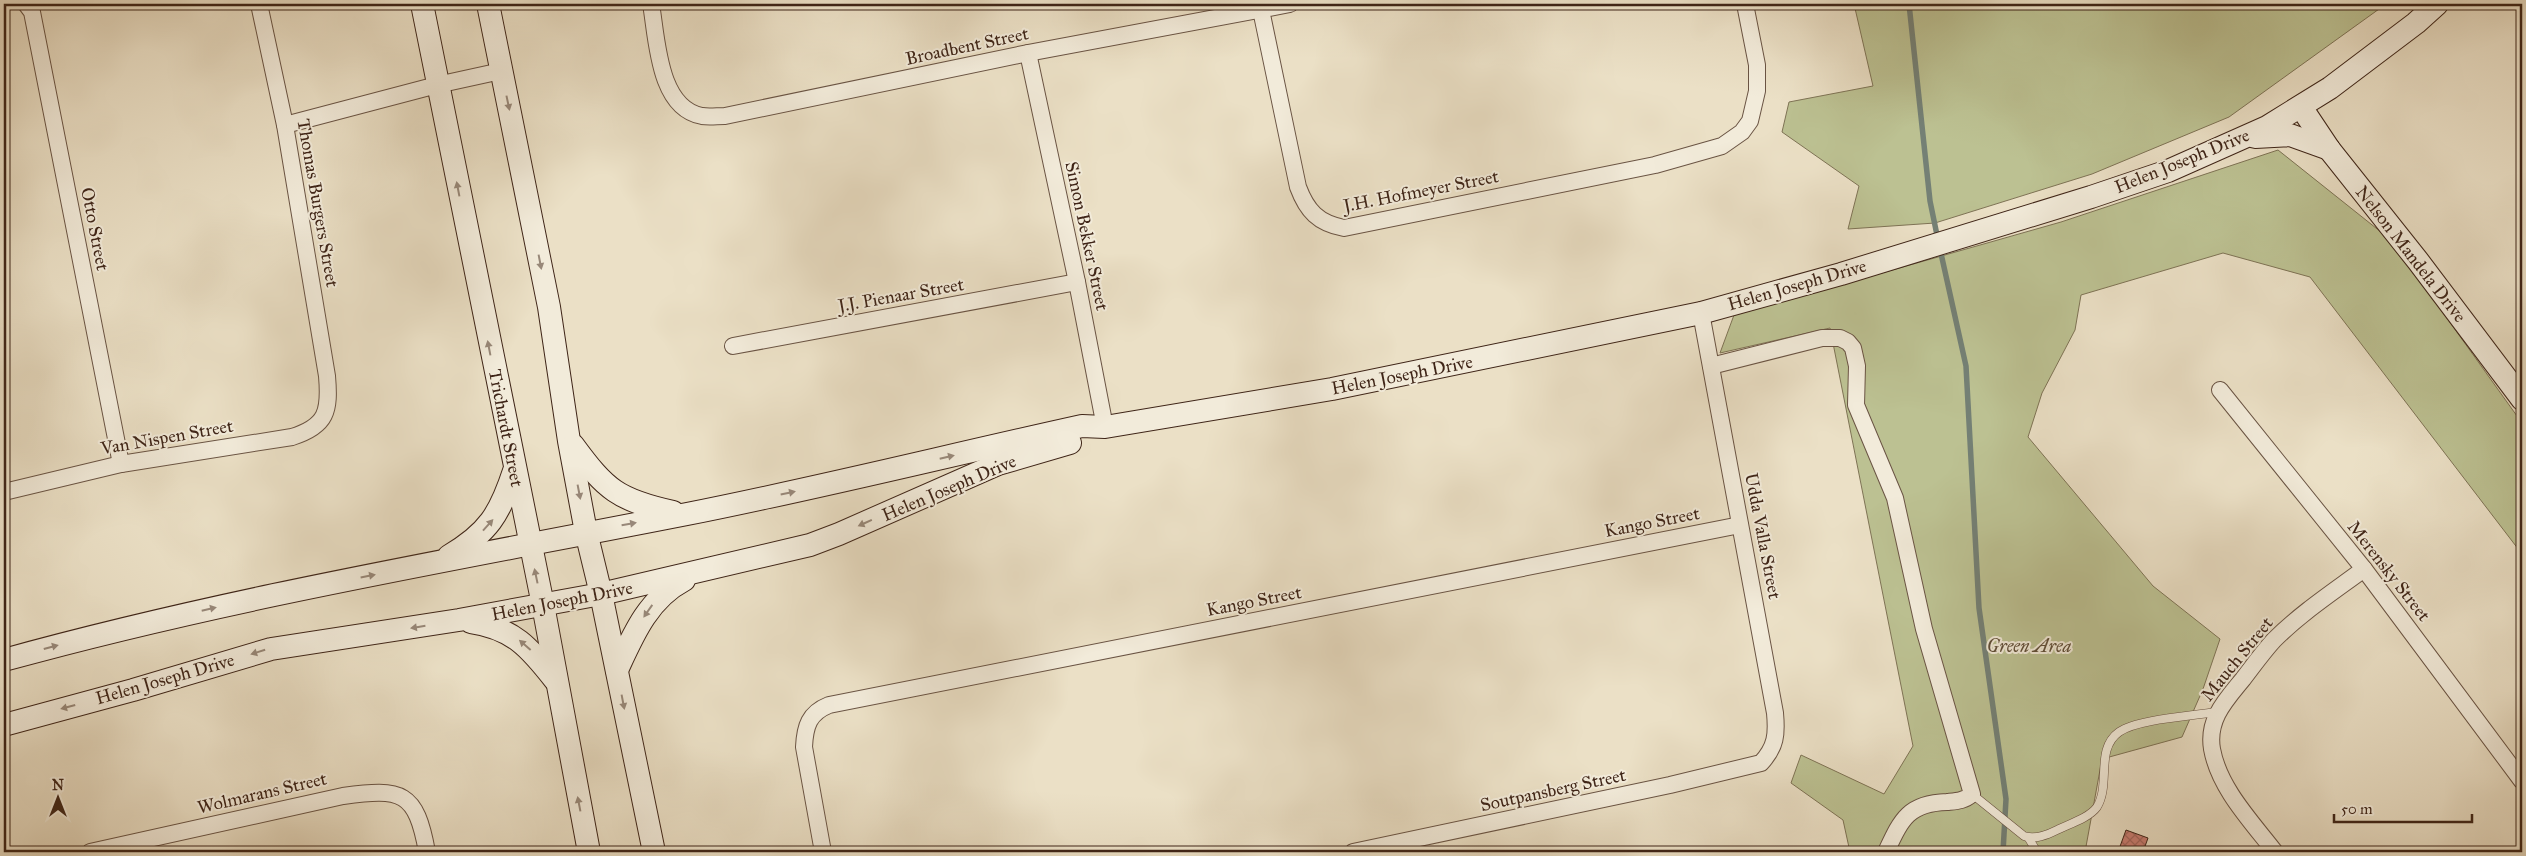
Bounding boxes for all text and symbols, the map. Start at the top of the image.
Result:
street label: Broadbent Street [903,22,1031,70]
one-way arrow [504,96,512,112]
street label: Thomas Burgers Street [291,117,344,290]
street label: Helen Joseph Drive [2111,124,2253,199]
street label: Simon Bekker Street [1060,159,1114,313]
street label: J.H. Hofmeyer Street [1339,165,1501,218]
one-way arrow [453,180,461,196]
street label: Nelson Mandela Drive [2351,181,2471,327]
street label: Otto Street [76,186,114,273]
one-way arrow [537,255,545,271]
street label: Helen Joseph Drive [1725,255,1869,316]
street label: J.J. Pienaar Street [834,273,966,318]
one-way arrow [485,340,493,356]
street label: Helen Joseph Drive [1330,351,1475,400]
street label: Trichardt Street [484,367,528,489]
street label: Van Nispen Street [98,414,235,460]
street label: Helen Joseph Drive [879,450,1020,527]
one-way arrow [939,453,955,461]
street label: Udda Valla Street [1740,471,1786,602]
one-way arrow [575,484,583,500]
one-way arrow [780,489,796,497]
street label: Kango Street [1603,502,1702,543]
street label: Merensky Street [2343,516,2435,626]
one-way arrow [482,520,494,532]
one-way arrow [621,520,637,528]
one-way arrow [858,520,872,528]
one-way arrow [532,568,540,584]
one-way arrow [360,572,376,580]
street label: Helen Joseph Drive [490,577,635,626]
street label: Kango Street [1205,581,1304,622]
one-way arrow [643,604,653,618]
one-way arrow [201,605,216,613]
street label: Mauch Street [2196,612,2278,706]
one-way arrow [410,623,426,631]
park label: Green Area [1987,635,2072,657]
one-way arrow [519,640,532,651]
one-way arrow [43,643,58,651]
street label: Helen Joseph Drive [93,649,237,710]
one-way arrow [250,649,265,657]
one-way arrow [620,694,628,710]
one-way arrow [61,703,76,711]
street label: Soutpansberg Street [1478,764,1629,817]
street label: Wolmarans Street [195,767,330,819]
north arrow [32,774,82,824]
text: N [52,777,64,794]
scale bar [2334,791,2471,823]
one-way arrow [575,797,583,812]
text: 50 m [2341,800,2373,818]

